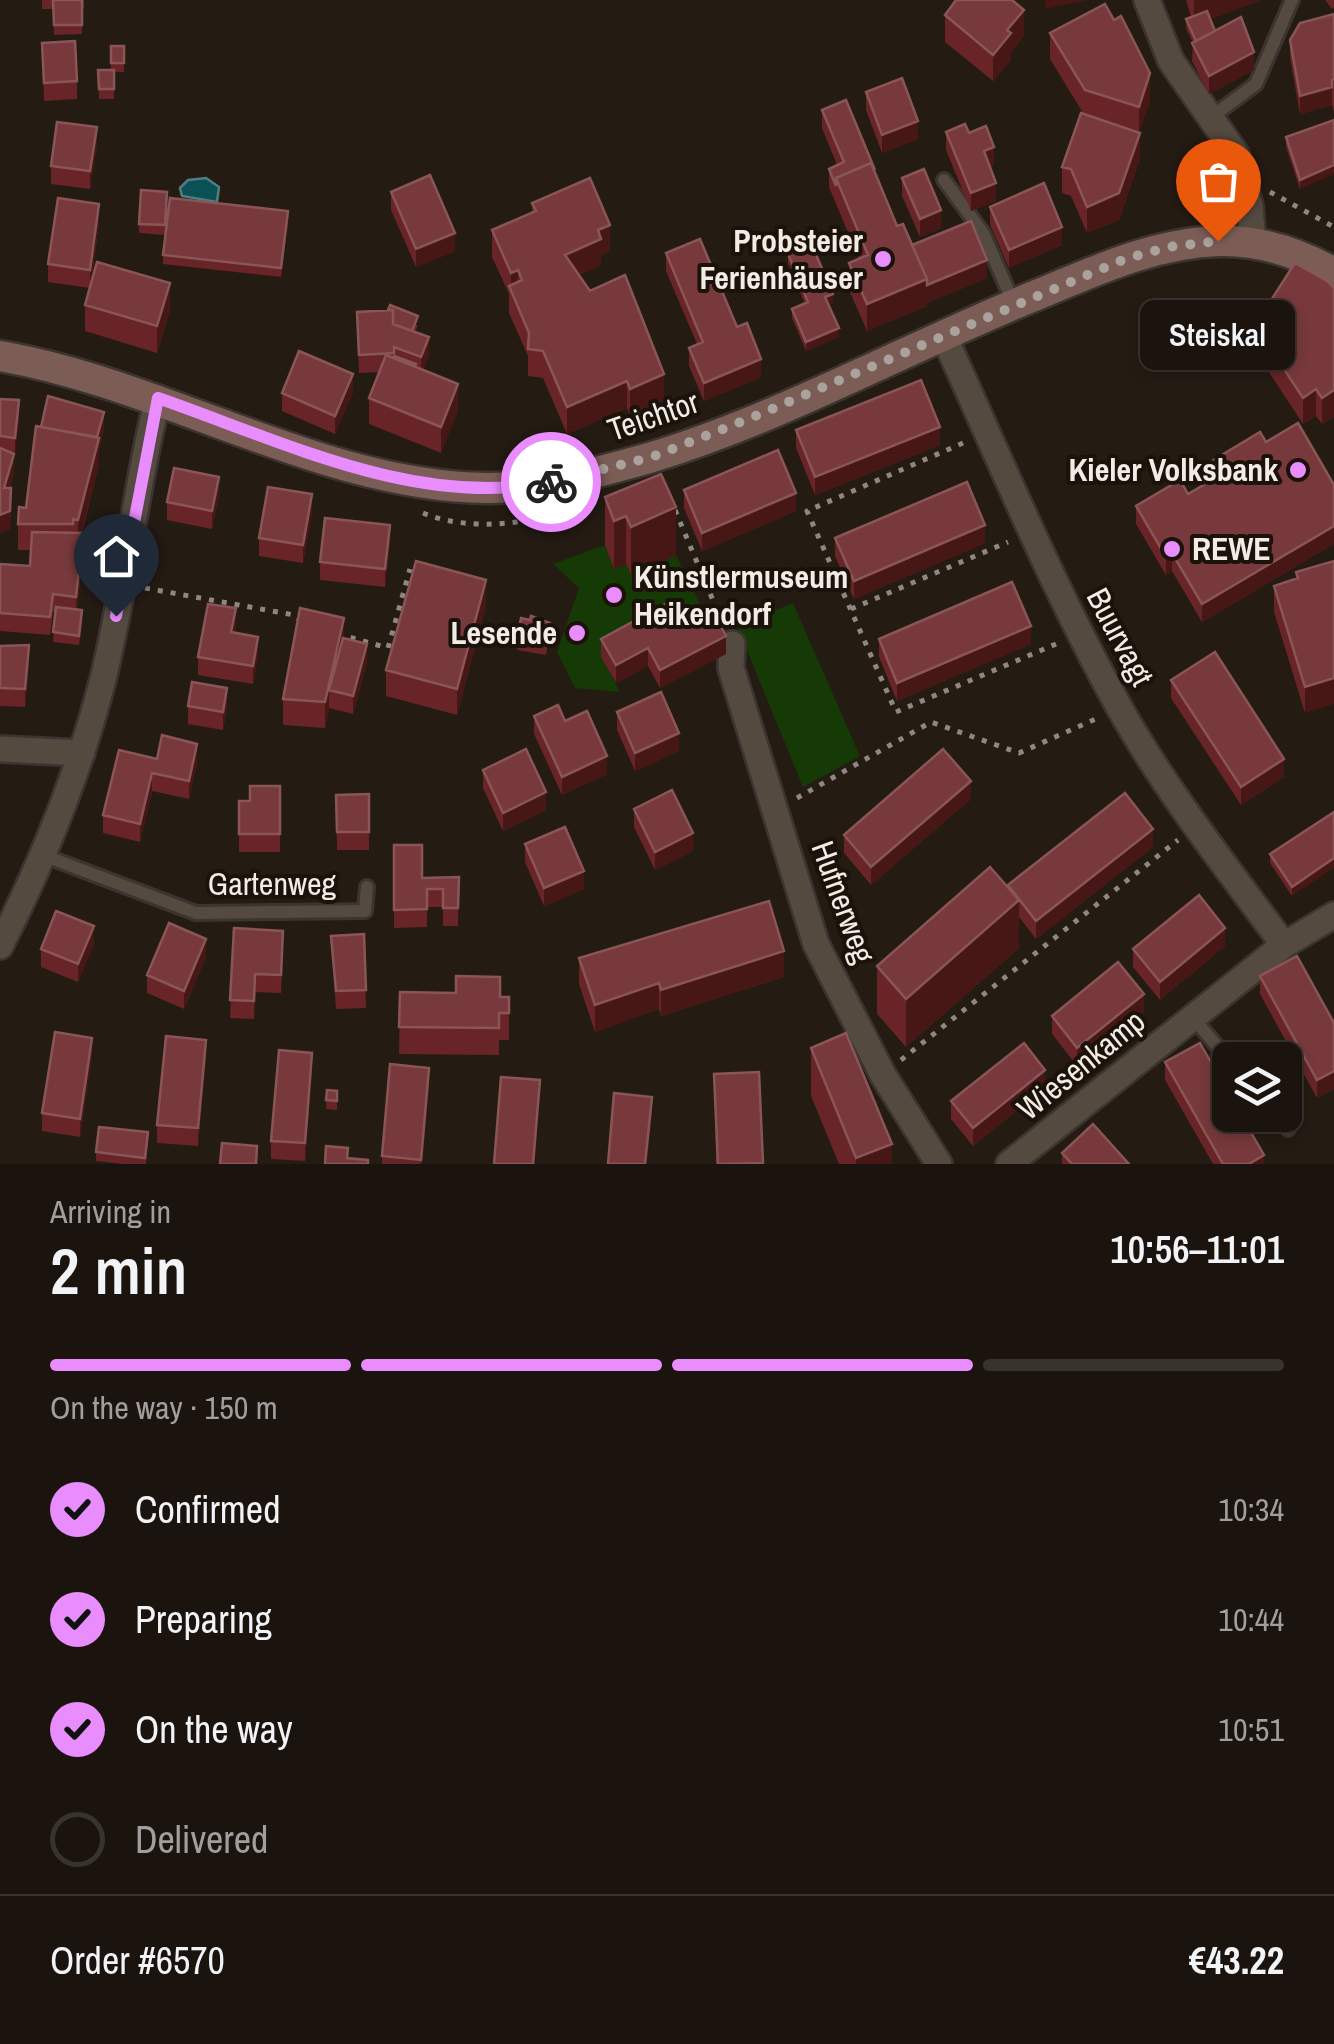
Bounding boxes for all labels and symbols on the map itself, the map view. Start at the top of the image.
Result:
pin [1176,139,1261,242]
place label: Probsteier Ferienhäuser [699,219,864,299]
marker: Probsteier Ferienhäuser [872,248,894,270]
callout: Steiskal [1140,301,1296,371]
street label: Teichtor [602,380,704,451]
courier [501,432,601,532]
place label: Kieler Volksbank [1068,448,1278,491]
marker: Kieler Volksbank [1287,459,1309,481]
pin [74,514,159,617]
place label: REWE [1192,527,1271,570]
marker: REWE [1161,538,1183,560]
place label: Künstlermuseum Heikendorf [634,555,848,635]
street label: Buurvagt [1077,580,1164,693]
marker: Künstlermuseum Heikendorf [603,584,625,606]
place label: Lesende [451,611,557,654]
marker: Lesende [566,622,588,644]
street label: Hufnerweg [802,835,886,969]
street label: Gartenweg [208,862,337,905]
street label: Wiesenkamp [1008,1000,1154,1130]

